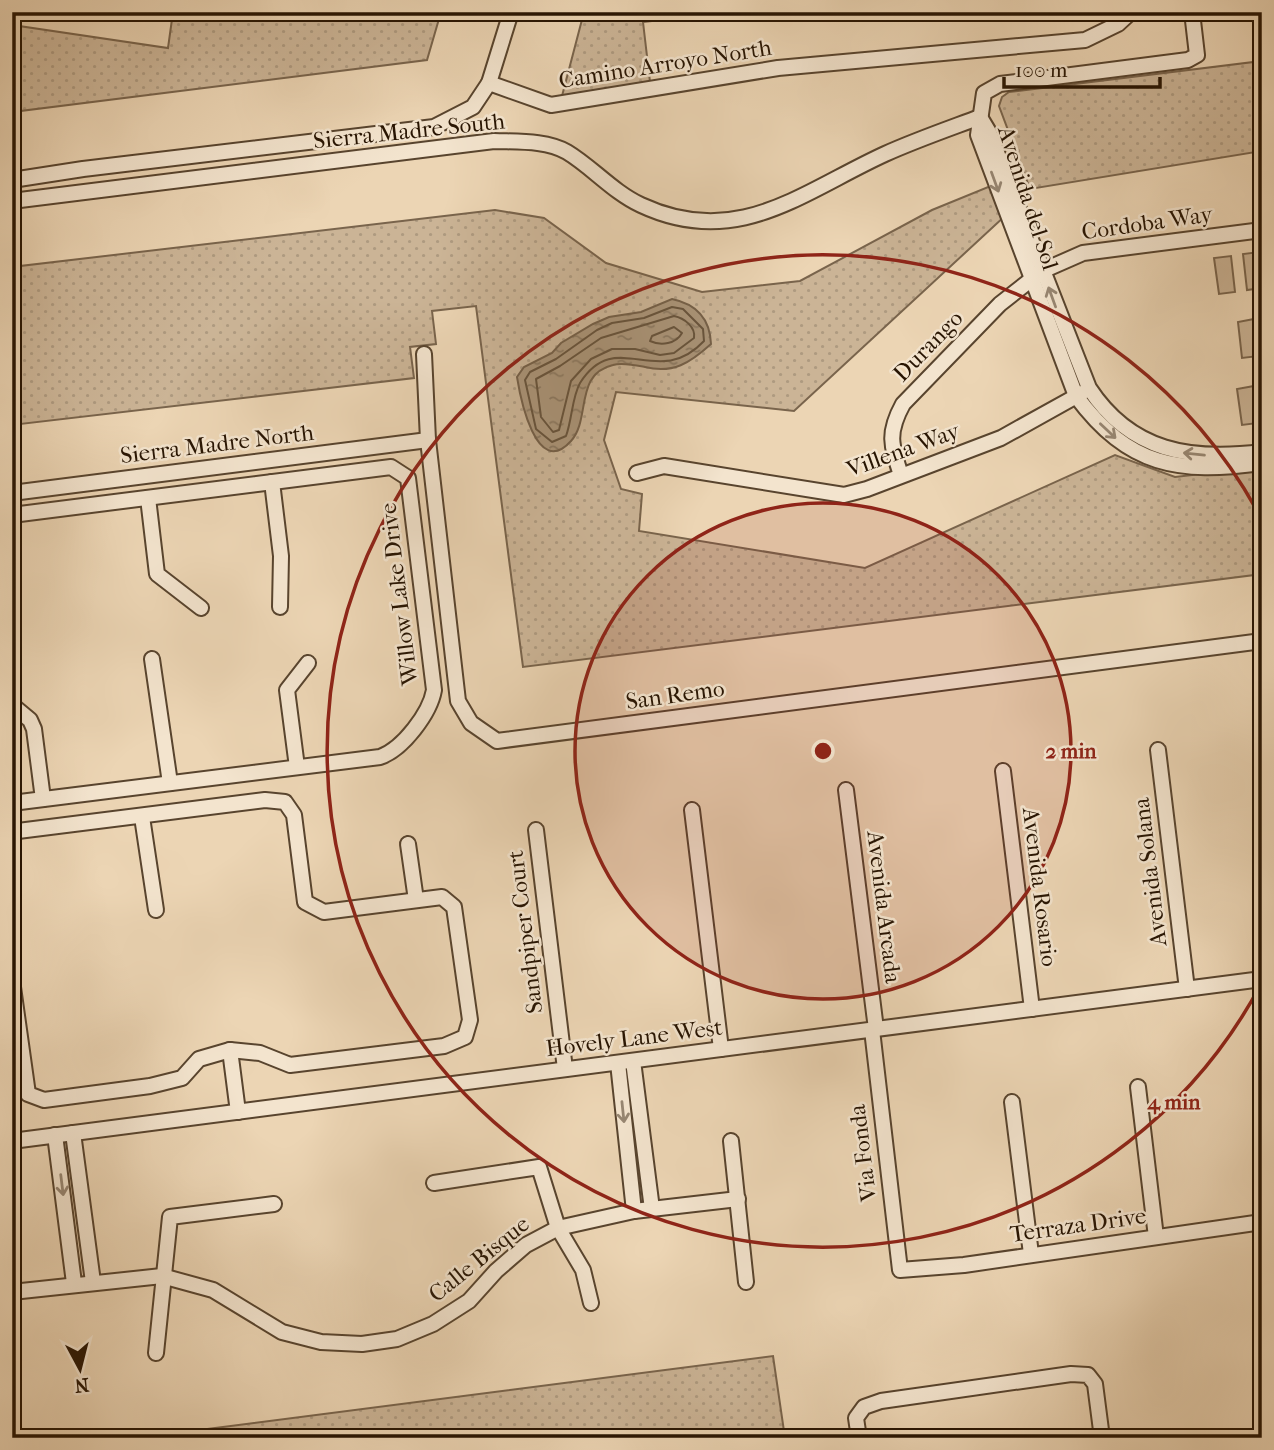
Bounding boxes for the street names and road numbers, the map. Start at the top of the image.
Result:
street label: Camino Arroyo North [557,34,773,94]
street label: Sierra Madre South [312,108,506,154]
street label: Avenida del Sol [992,122,1064,274]
street label: Cordoba Way [1080,200,1215,246]
street label: Durango [888,305,968,387]
street label: Villena Way [842,417,964,483]
street label: Sierra Madre North [119,419,315,469]
street label: Willow Lake Drive [374,501,424,688]
street label: San Remo [624,675,726,715]
street label: Avenida Solana [1127,796,1173,949]
street label: Avenida Rosario [1017,805,1063,968]
street label: Avenida Arcada [861,828,907,985]
street label: Sandpiper Court [502,849,548,1015]
street label: Hovely Lane West [544,1014,724,1062]
street label: Via Fonda [844,1103,882,1204]
street label: Terraza Drive [1008,1202,1148,1248]
street label: Calle Bisque [423,1210,535,1308]

